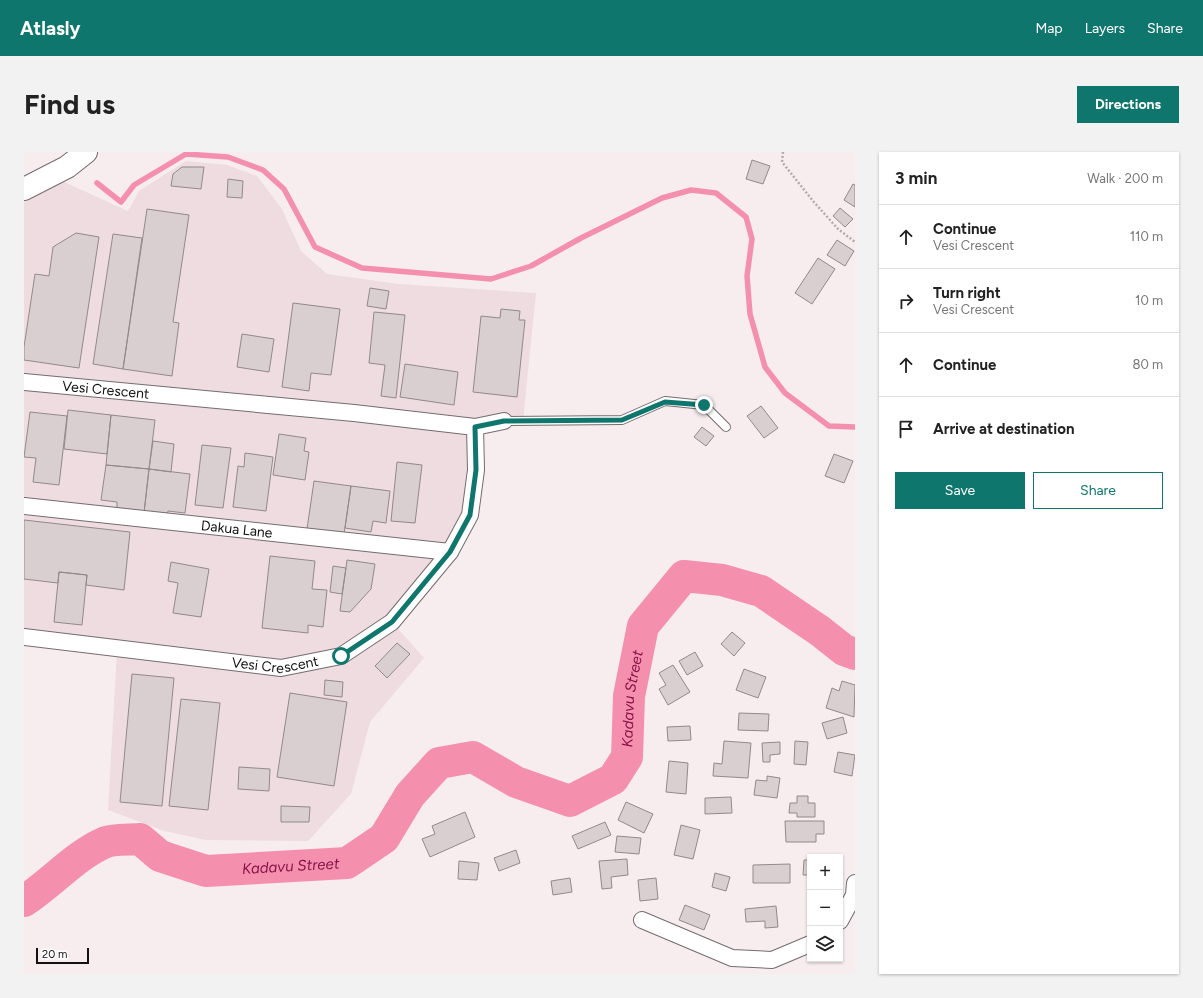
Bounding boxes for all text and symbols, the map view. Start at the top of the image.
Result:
text: Atlasly [20,17,80,40]
text: Map [1035,20,1063,37]
text: Layers [1085,20,1125,37]
text: Share [1147,20,1183,37]
button: Directions [1077,86,1179,123]
text: Find us [24,87,115,121]
text: 3 min [895,168,937,188]
text: Walk · 200 m [1087,171,1163,186]
text: Continue [933,220,996,238]
icon: ahead [895,226,917,248]
text: 110 m [1130,229,1163,244]
text: Vesi Crescent [933,238,1014,253]
text: Turn right [933,284,1001,302]
icon: right [895,290,917,312]
text: 10 m [1135,293,1163,308]
text: Vesi Crescent [933,302,1014,317]
icon: ahead [895,354,917,376]
text: Continue [933,356,996,374]
text: 80 m [1132,357,1163,372]
street label: Vesi Crescent [61,377,150,402]
route end [695,396,713,414]
icon: arrive [895,418,917,440]
text: Arrive at destination [933,420,1074,438]
button: Save [895,472,1025,509]
button: Share [1033,472,1163,509]
street label: Dakua Lane [200,517,274,541]
route start [332,647,350,665]
water label: Kadavu Street [618,648,647,748]
street label: Vesi Crescent [231,652,320,677]
water label: Kadavu Street [241,854,340,878]
map controls [807,854,843,962]
button: + [807,854,843,890]
button: − [807,890,843,926]
button: layers [807,926,843,962]
scale bar [36,946,89,965]
text: 20 m [42,948,67,961]

